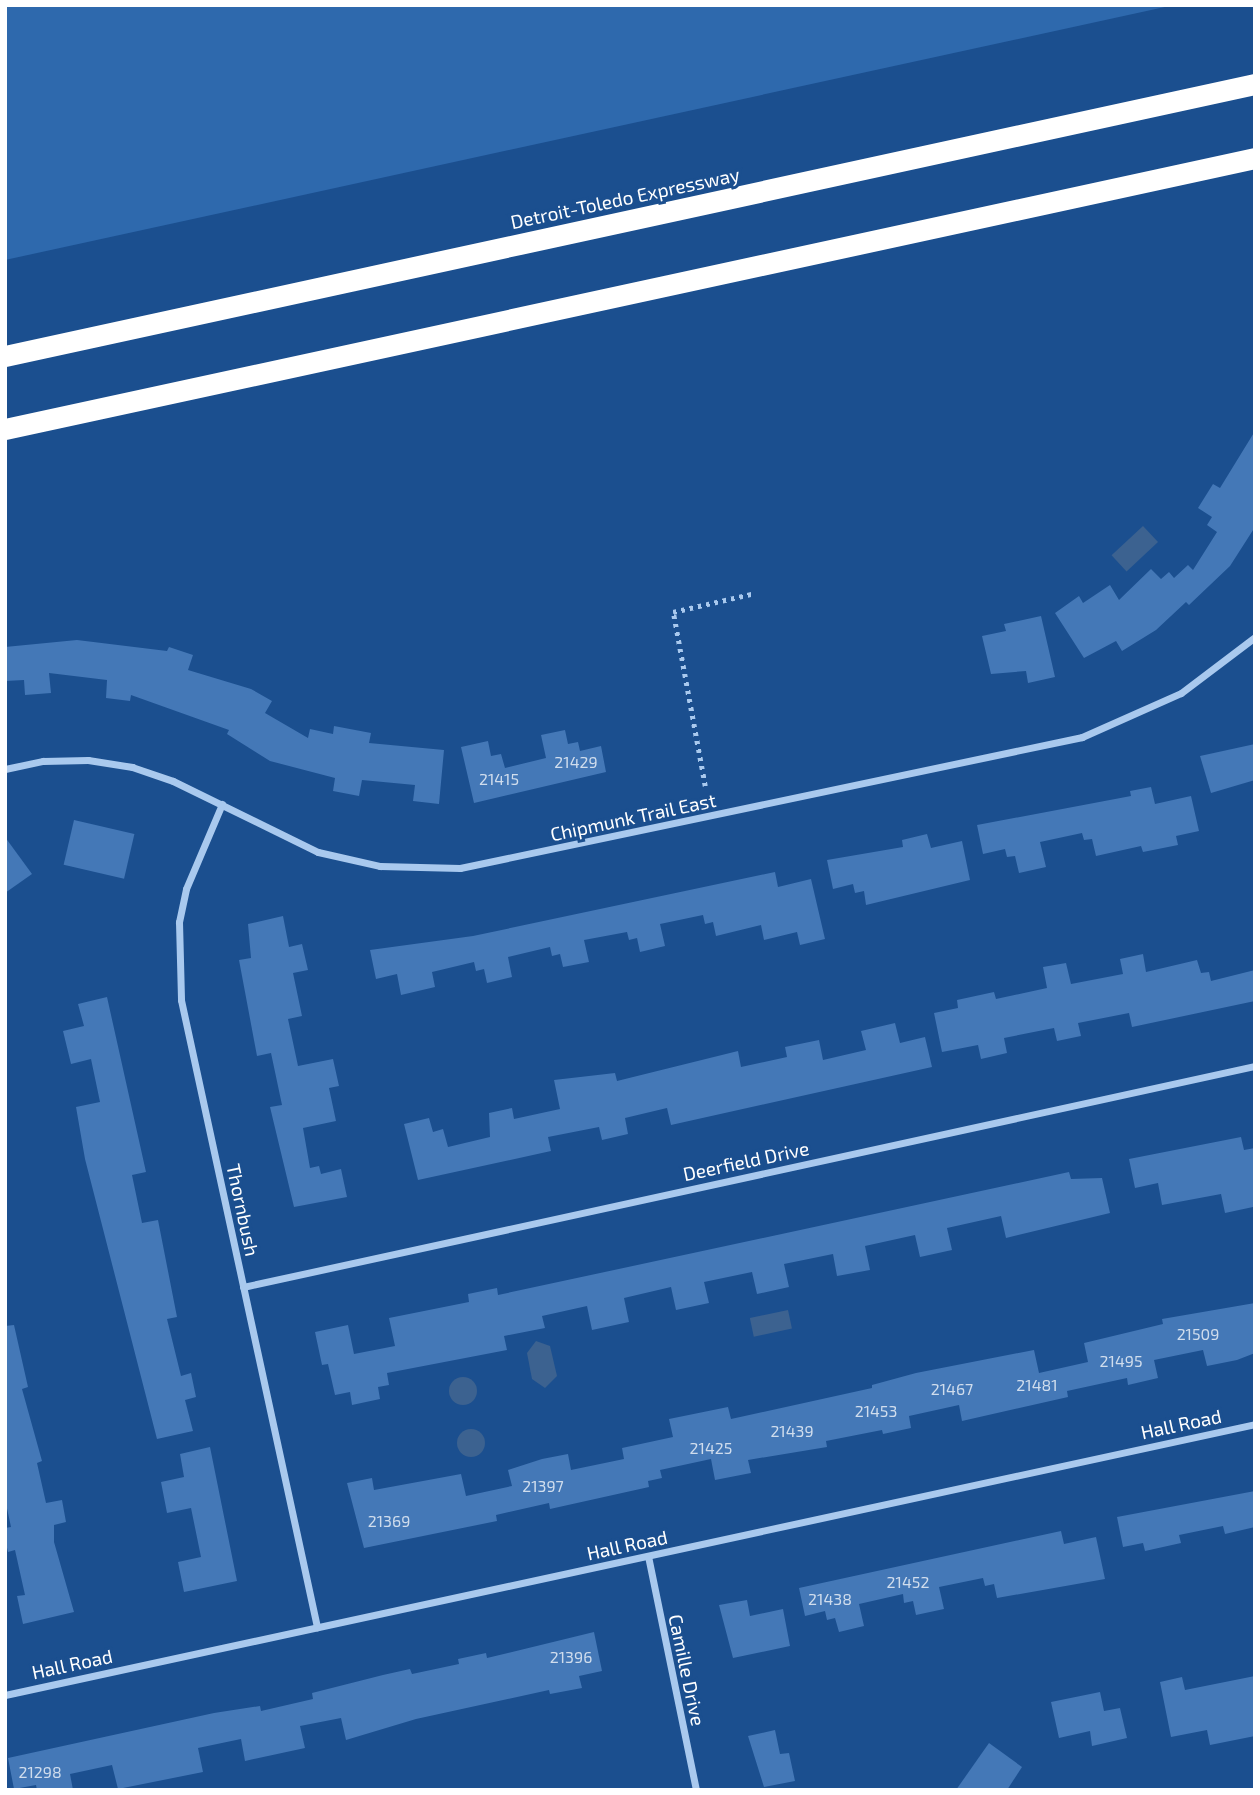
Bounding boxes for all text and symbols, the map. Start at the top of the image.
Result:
street label: Detroit-Toledo Expressway [508,163,742,233]
house number: 21429 [554,752,598,772]
house number: 21415 [479,769,519,789]
street label: Chipmunk Trail East [548,788,718,846]
street label: Deerfield Drive [681,1137,811,1185]
street label: Thornbush [222,1162,264,1258]
house number: 21509 [1177,1324,1219,1344]
house number: 21495 [1100,1351,1142,1371]
house number: 21481 [1016,1375,1058,1395]
house number: 21467 [931,1379,973,1399]
house number: 21453 [855,1401,897,1421]
street label: Hall Road [1138,1404,1224,1444]
house number: 21439 [770,1421,814,1441]
house number: 21425 [690,1438,732,1458]
house number: 21397 [522,1476,564,1496]
house number: 21369 [368,1511,410,1531]
street label: Hall Road [584,1525,670,1565]
house number: 21452 [887,1572,929,1592]
house number: 21438 [808,1589,852,1609]
street label: Camille Drive [664,1612,710,1728]
street label: Hall Road [29,1644,115,1684]
house number: 21396 [550,1647,592,1667]
house number: 21298 [18,1762,62,1782]

